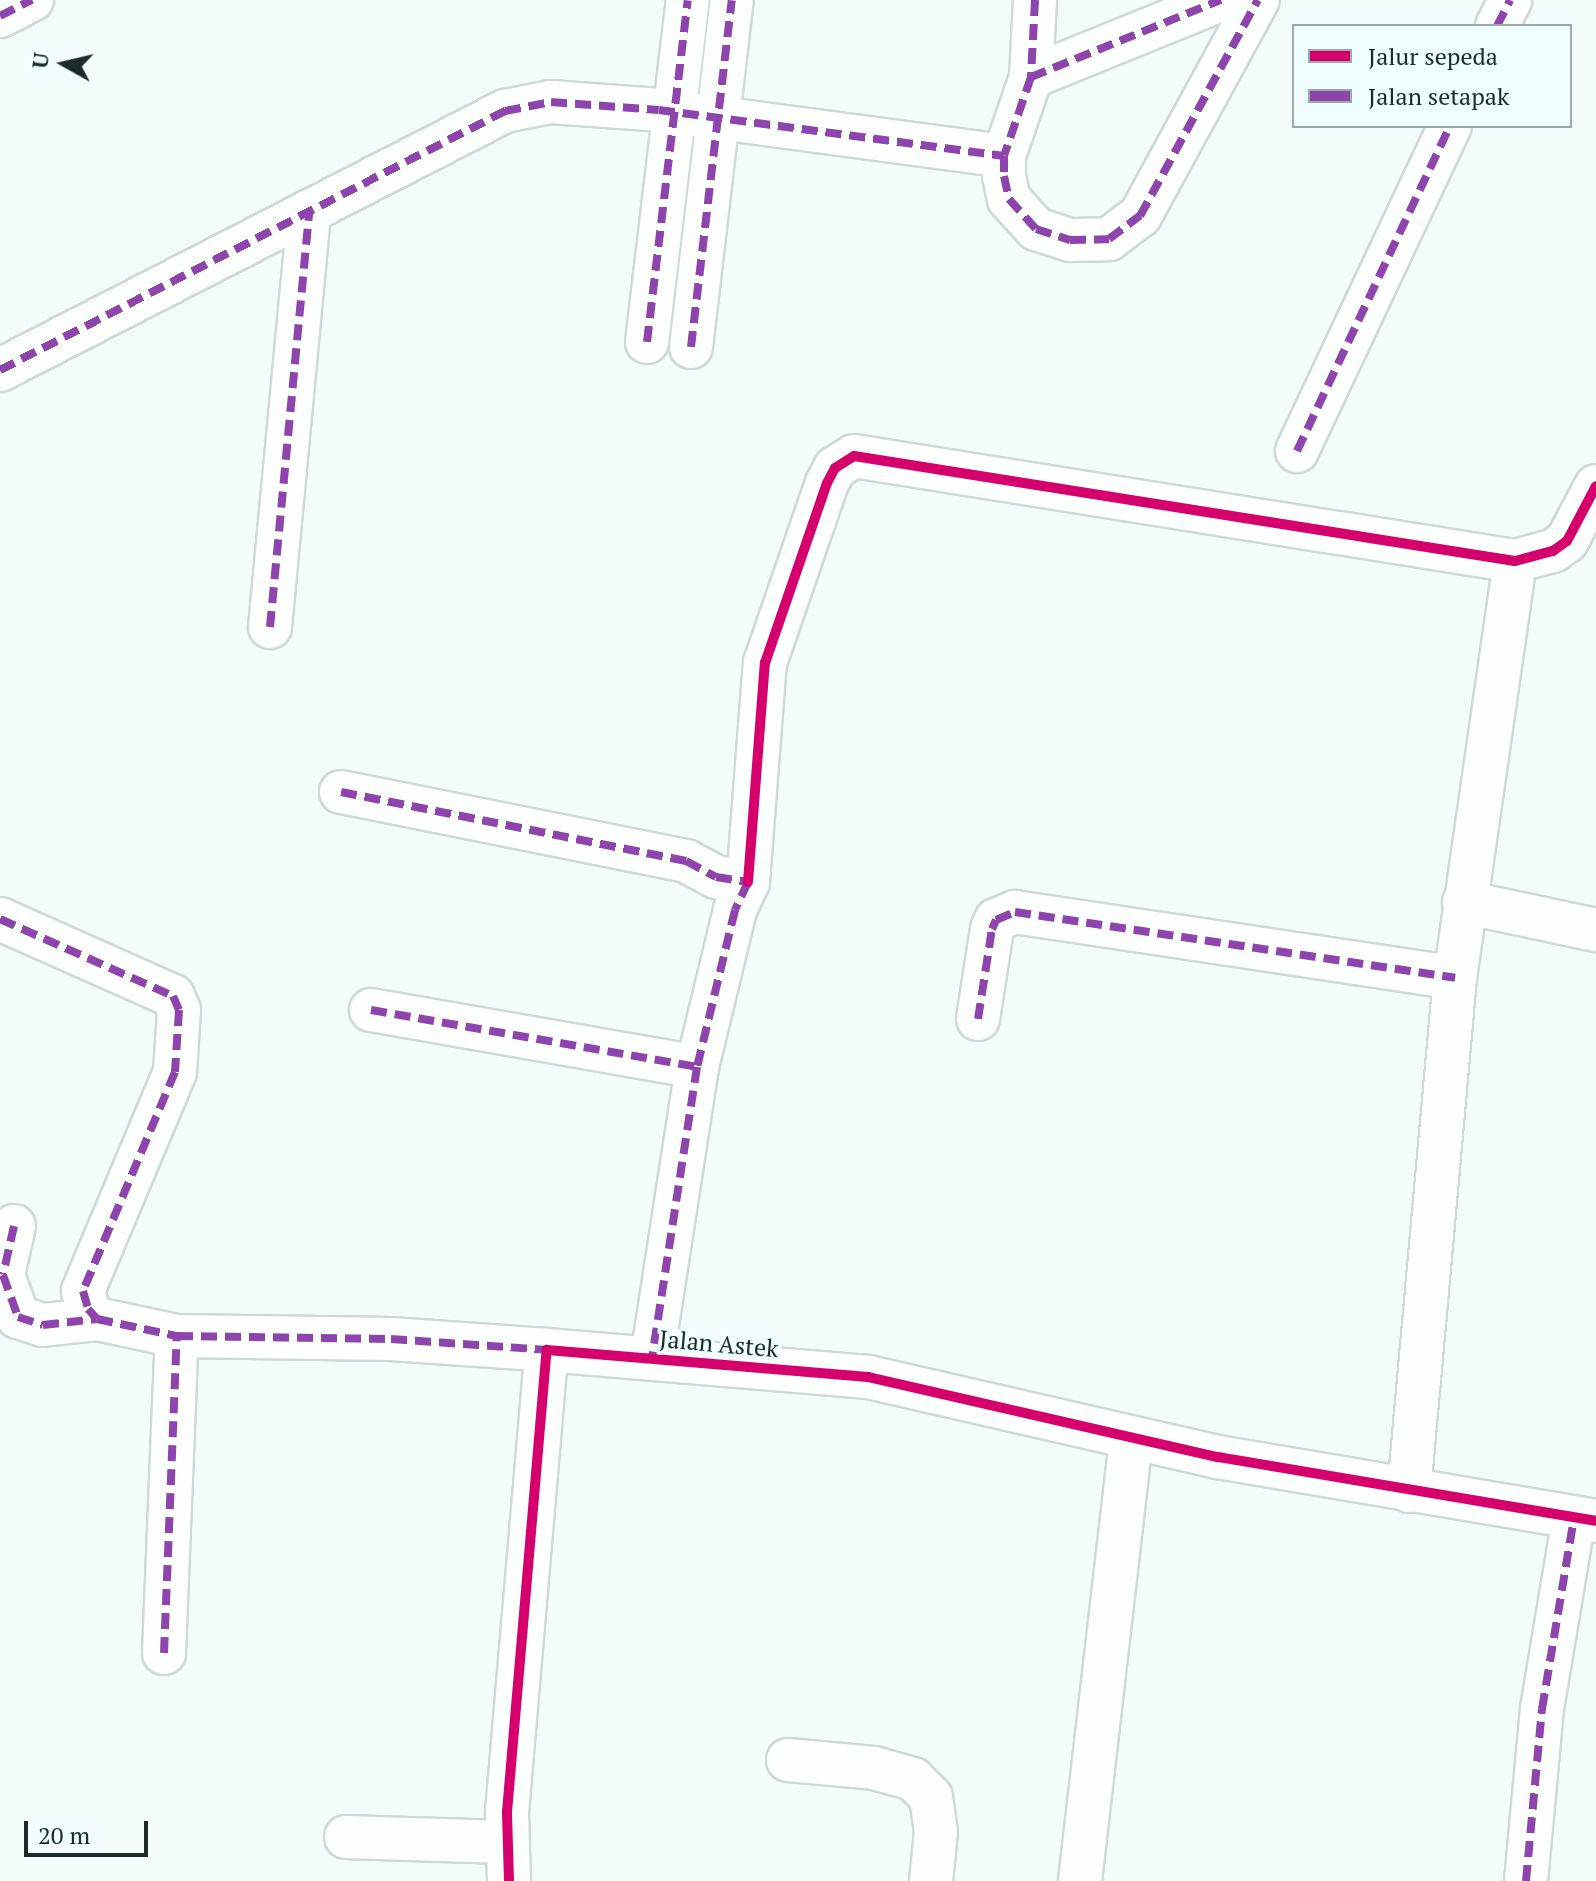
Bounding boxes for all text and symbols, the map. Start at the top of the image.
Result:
north arrow [24,24,104,104]
legend [1292,24,1572,128]
text: Jalur sepeda [1368,40,1498,72]
text: U [24,51,55,70]
text: Jalan setapak [1368,80,1509,112]
street label: Jalan Astek [658,1324,780,1364]
scale bar [28,1805,152,1855]
text: 20 m [38,1819,90,1851]

